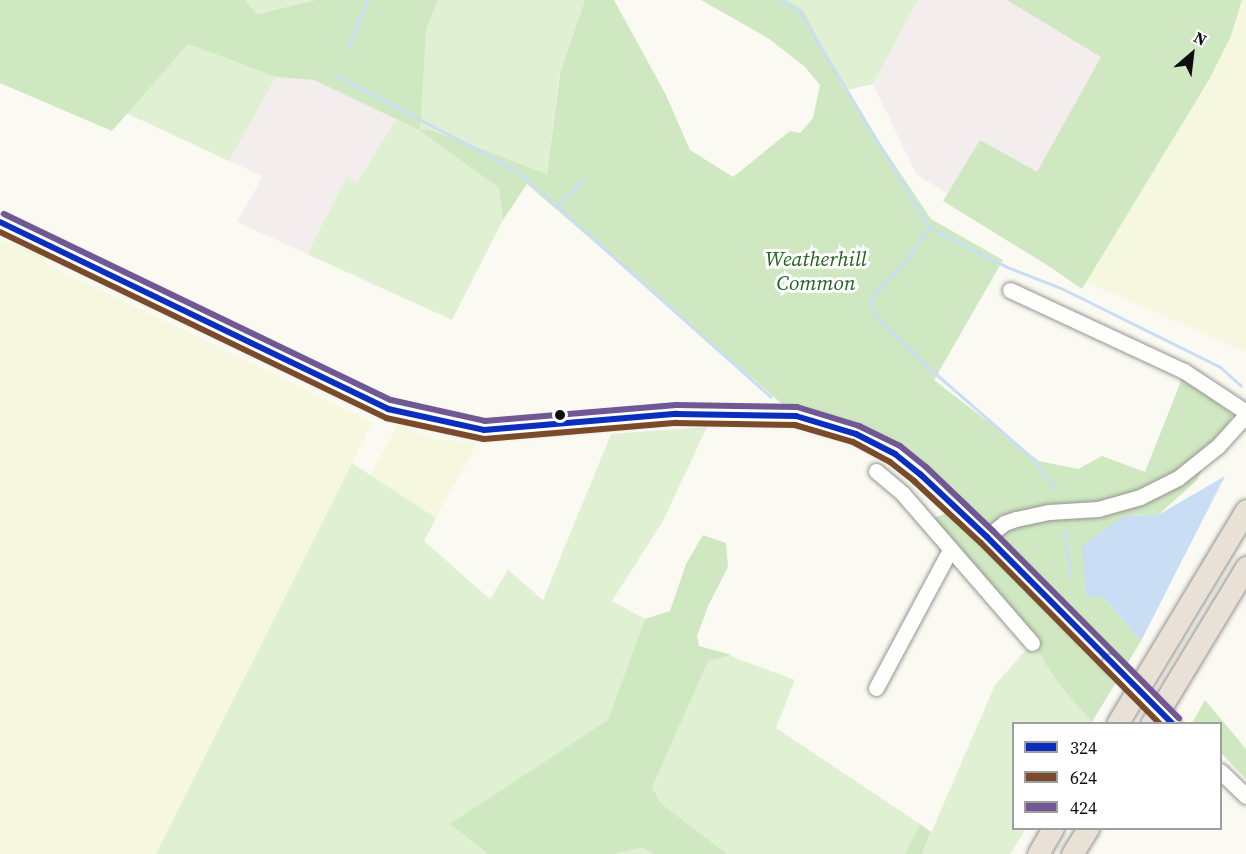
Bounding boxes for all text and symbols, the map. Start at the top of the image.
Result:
north arrow [1162,24,1222,84]
text: N [1190,26,1211,51]
park label: Weatherhill Common [765,246,867,296]
unlabelled marker [554,409,566,421]
legend [1012,722,1222,830]
text: 324 [1070,735,1097,760]
text: 624 [1070,765,1097,790]
text: 424 [1070,795,1097,820]

